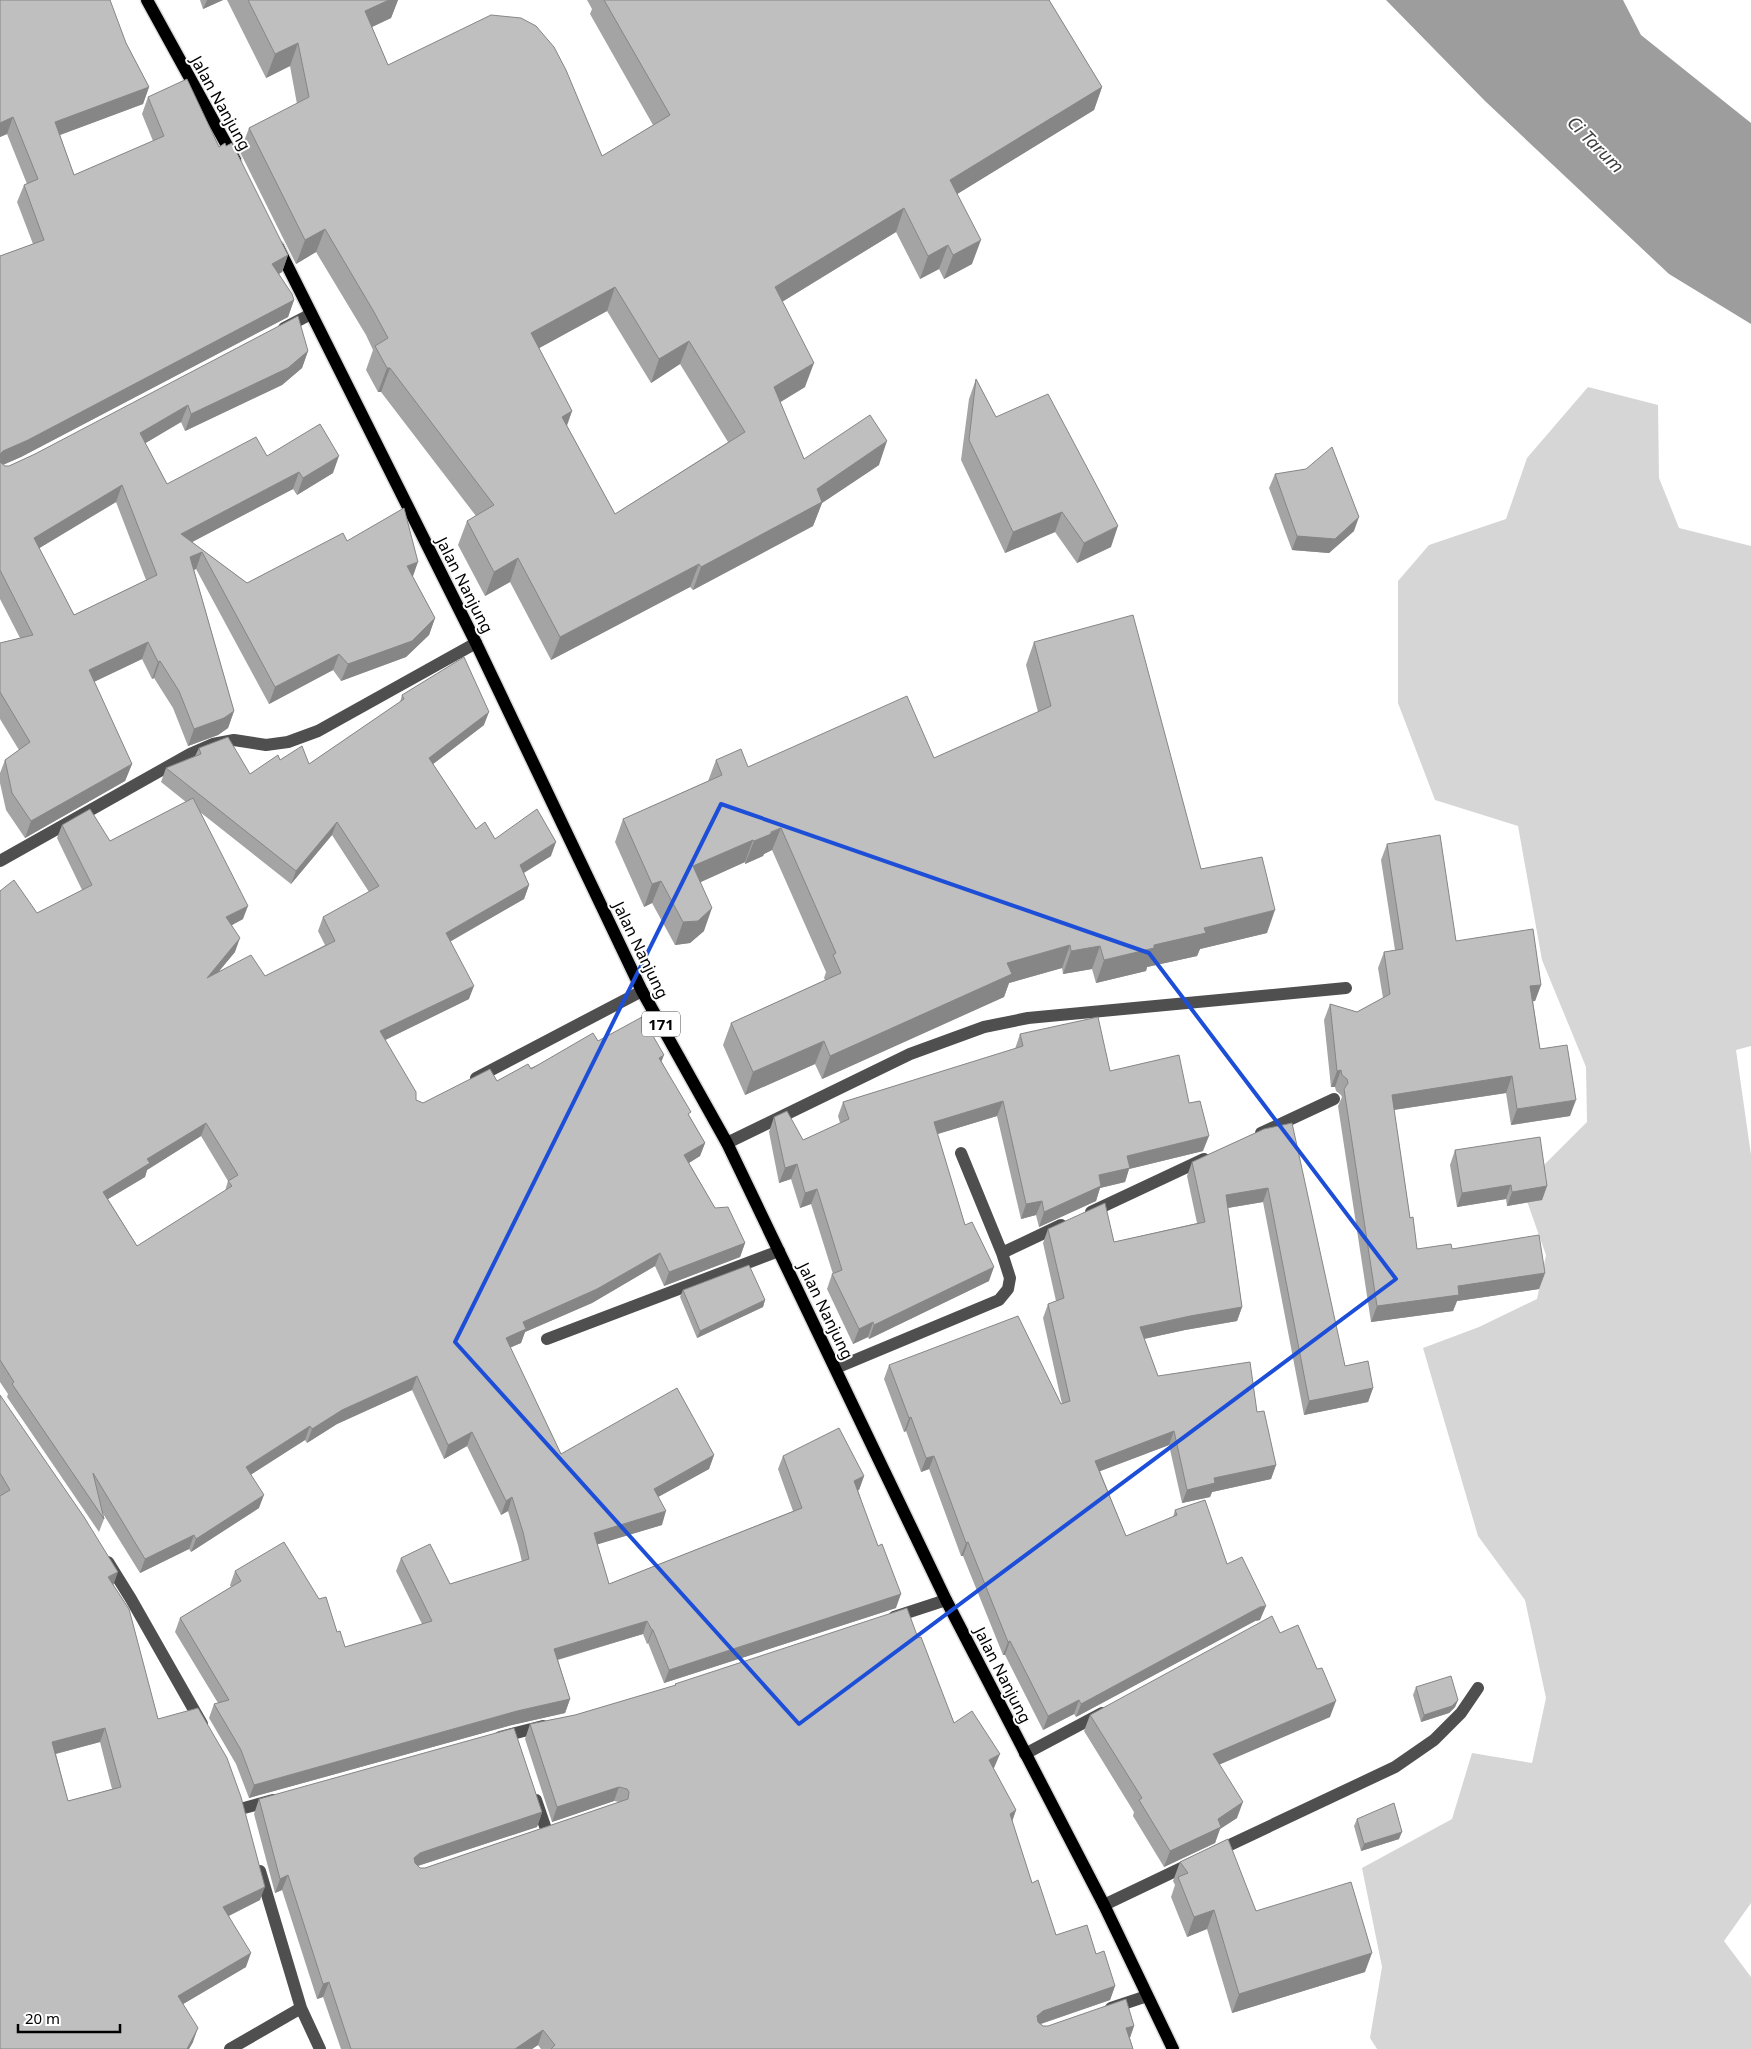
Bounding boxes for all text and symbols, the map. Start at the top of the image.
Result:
street label: Jalan Nanjung [185,50,256,154]
water label: Ci Tarum [1562,110,1630,178]
street label: Jalan Nanjung [430,531,499,637]
street label: Jalan Nanjung [607,896,674,1002]
road number: 171 [642,1012,680,1036]
street label: Jalan Nanjung [792,1257,859,1363]
street label: Jalan Nanjung [968,1621,1037,1727]
scale bar [18,2002,120,2034]
text: 20 m [25,2008,60,2028]

